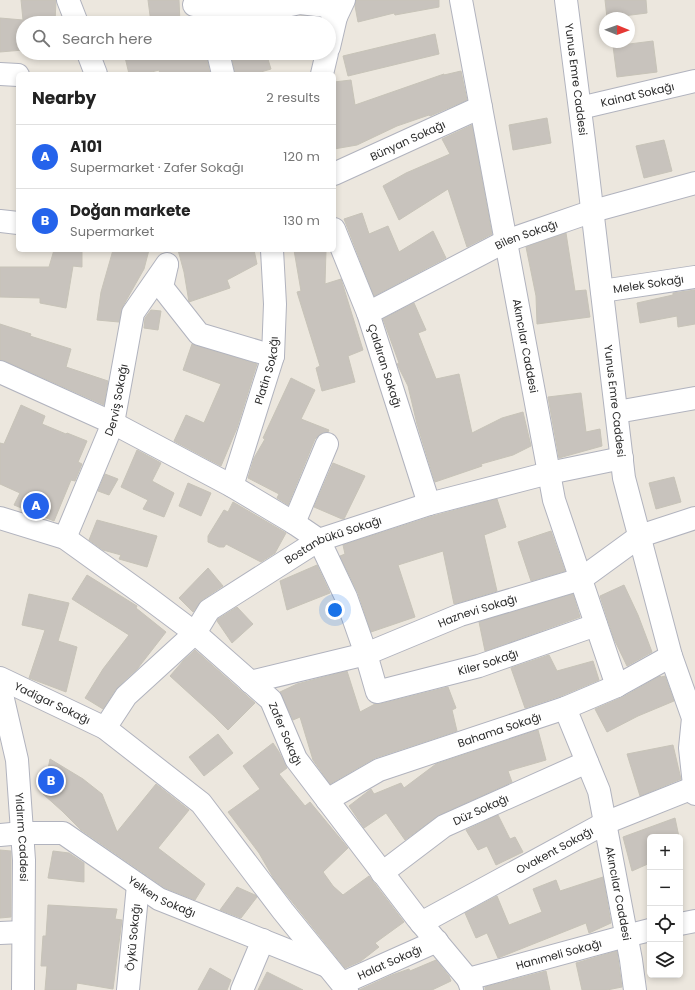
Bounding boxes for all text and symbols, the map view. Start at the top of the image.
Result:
north arrow [599,12,635,48]
search box [16,16,336,60]
street label: Yunus Emre Caddesi [561,22,591,137]
icon: search [30,27,52,49]
text: Search here [62,28,152,49]
street label: Kainat Sokağı [599,78,676,111]
text: Nearby [32,86,96,110]
text: 2 results [266,88,320,107]
street label: Bünyan Sokağı [367,116,448,165]
text: A101 [70,136,102,157]
text: A [40,147,50,166]
text: 120 m [283,147,320,166]
text: Supermarket · Zafer Sokağı [70,158,244,177]
text: Doğan markete [70,200,190,221]
text: B [41,211,49,230]
text: 130 m [283,211,320,230]
street label: Bilen Sokağı [492,216,560,253]
text: Supermarket [70,222,154,241]
street label: Melek Sokağı [612,271,685,297]
street label: Akıncılar Caddesi [509,298,542,395]
street label: Çaldıran Sokağı [364,322,406,410]
street label: Platin Sokağı [250,336,282,406]
street label: Yunus Emre Caddesi [600,344,630,458]
street label: Derviş Sokağı [101,363,132,438]
pin: A [23,491,49,521]
street label: Bostanbükü Sokağı [281,512,384,568]
street label: Haznevi Sokağı [435,590,519,631]
your location [325,600,345,620]
street label: Kiler Sokağı [456,645,520,679]
street label: Yadigar Sokağı [12,678,93,728]
street label: Zafer Sokağı [265,699,306,769]
street label: Bahama Sokağı [456,708,543,751]
pin: B [38,766,64,796]
street label: Düz Sokağı [450,790,511,829]
street label: Yıldırım Caddesi [11,792,32,882]
street label: Ovakent Sokağı [513,823,596,878]
map controls [647,834,683,978]
button: + [647,834,683,870]
street label: Akıncılar Caddesi [602,845,635,942]
button: − [647,870,683,906]
street label: Yelken Sokağı [125,872,198,921]
street label: Öykü Sokağı [122,903,144,971]
button: locate [647,906,683,942]
street label: Hanımeli Sokağı [514,935,603,974]
street label: Halat Sokağı [355,941,424,984]
button: layers [647,942,683,978]

